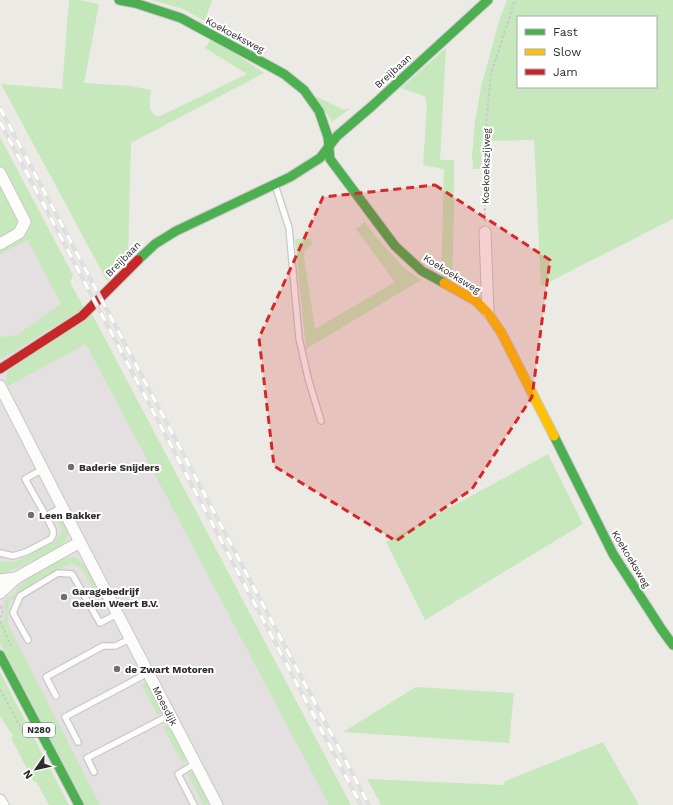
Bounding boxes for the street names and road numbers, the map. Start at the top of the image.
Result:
street label: Koekoeksweg [204,15,267,55]
street label: Breijbaan [372,52,414,90]
street label: Koekoekszijweg [480,127,492,204]
street label: Breijbaan [103,239,143,279]
street label: Koekoeksweg [422,252,483,296]
street label: Koekoeksweg [610,528,653,590]
street label: Moesdijk [150,684,180,728]
road number: N280 [23,723,55,737]

